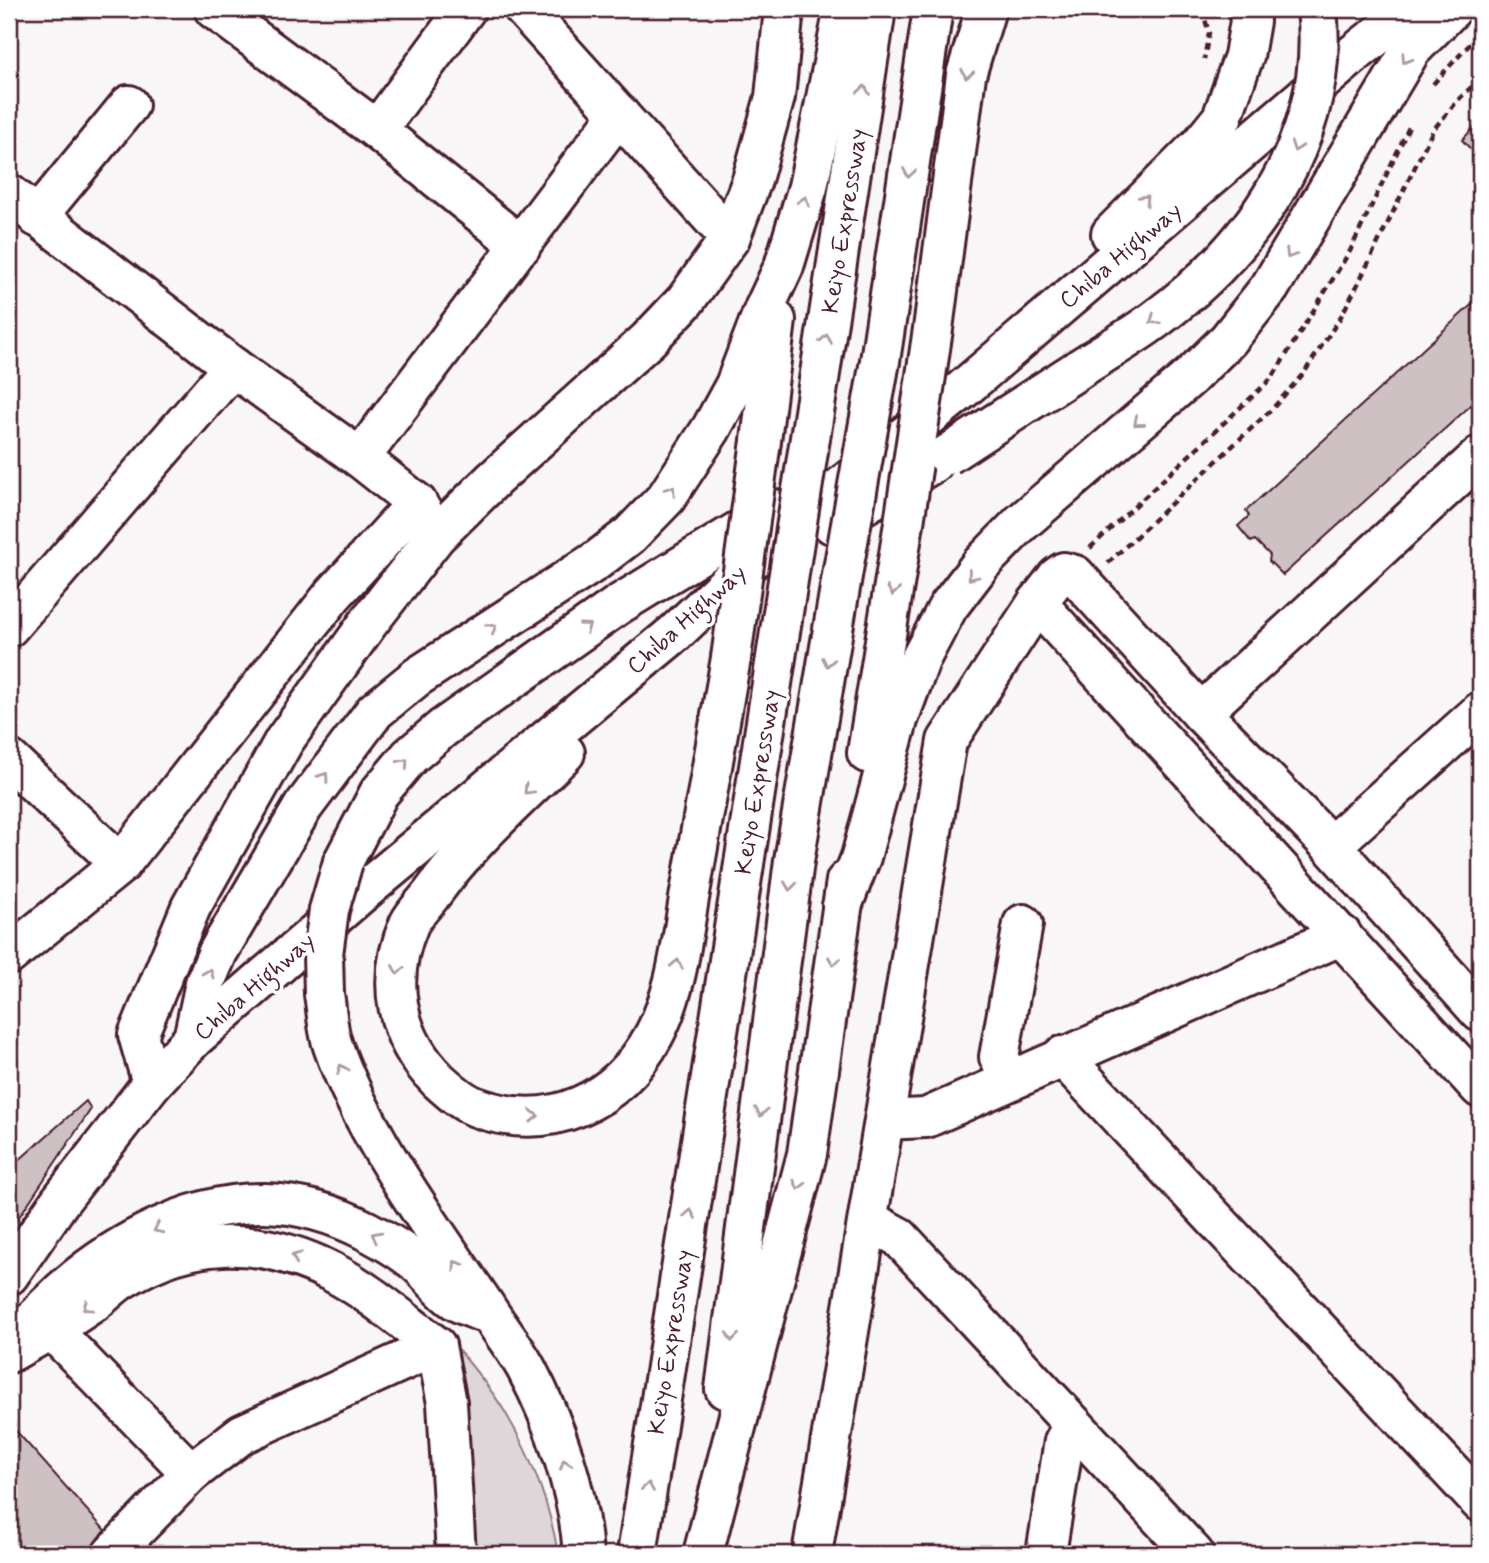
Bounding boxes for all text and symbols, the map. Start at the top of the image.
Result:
one-way arrow [1402,51,1415,64]
one-way arrow [960,68,975,80]
one-way arrow [856,84,871,95]
street label: Keiyo Expressway [816,127,875,316]
one-way arrow [1290,141,1304,153]
one-way arrow [902,167,917,179]
one-way arrow [1136,194,1149,207]
one-way arrow [796,195,810,208]
street label: Chiba Highway [1053,196,1191,319]
one-way arrow [1286,247,1299,260]
one-way arrow [1149,312,1162,324]
one-way arrow [818,333,833,345]
one-way arrow [1134,414,1147,426]
one-way arrow [663,485,675,498]
street label: Chiba Highway [621,558,755,684]
one-way arrow [967,568,980,581]
one-way arrow [886,585,901,597]
one-way arrow [578,623,591,635]
one-way arrow [485,624,498,637]
one-way arrow [821,656,836,667]
street label: Keiyo Expressway [729,688,788,877]
one-way arrow [396,758,408,771]
one-way arrow [316,772,328,785]
one-way arrow [524,782,536,794]
one-way arrow [783,880,798,892]
street label: Chiba Highway [188,926,324,1050]
one-way arrow [827,955,842,966]
one-way arrow [668,958,683,970]
one-way arrow [391,964,406,976]
one-way arrow [201,968,215,980]
one-way arrow [336,1064,350,1076]
one-way arrow [754,1106,769,1117]
one-way arrow [528,1108,539,1123]
one-way arrow [793,1179,807,1191]
one-way arrow [682,1208,697,1219]
one-way arrow [153,1220,165,1234]
one-way arrow [371,1230,383,1244]
street label: Keiyo Expressway [642,1248,701,1437]
one-way arrow [291,1252,303,1266]
one-way arrow [453,1260,465,1273]
one-way arrow [82,1299,95,1311]
one-way arrow [724,1331,739,1343]
one-way arrow [559,1458,573,1470]
one-way arrow [640,1481,655,1493]

